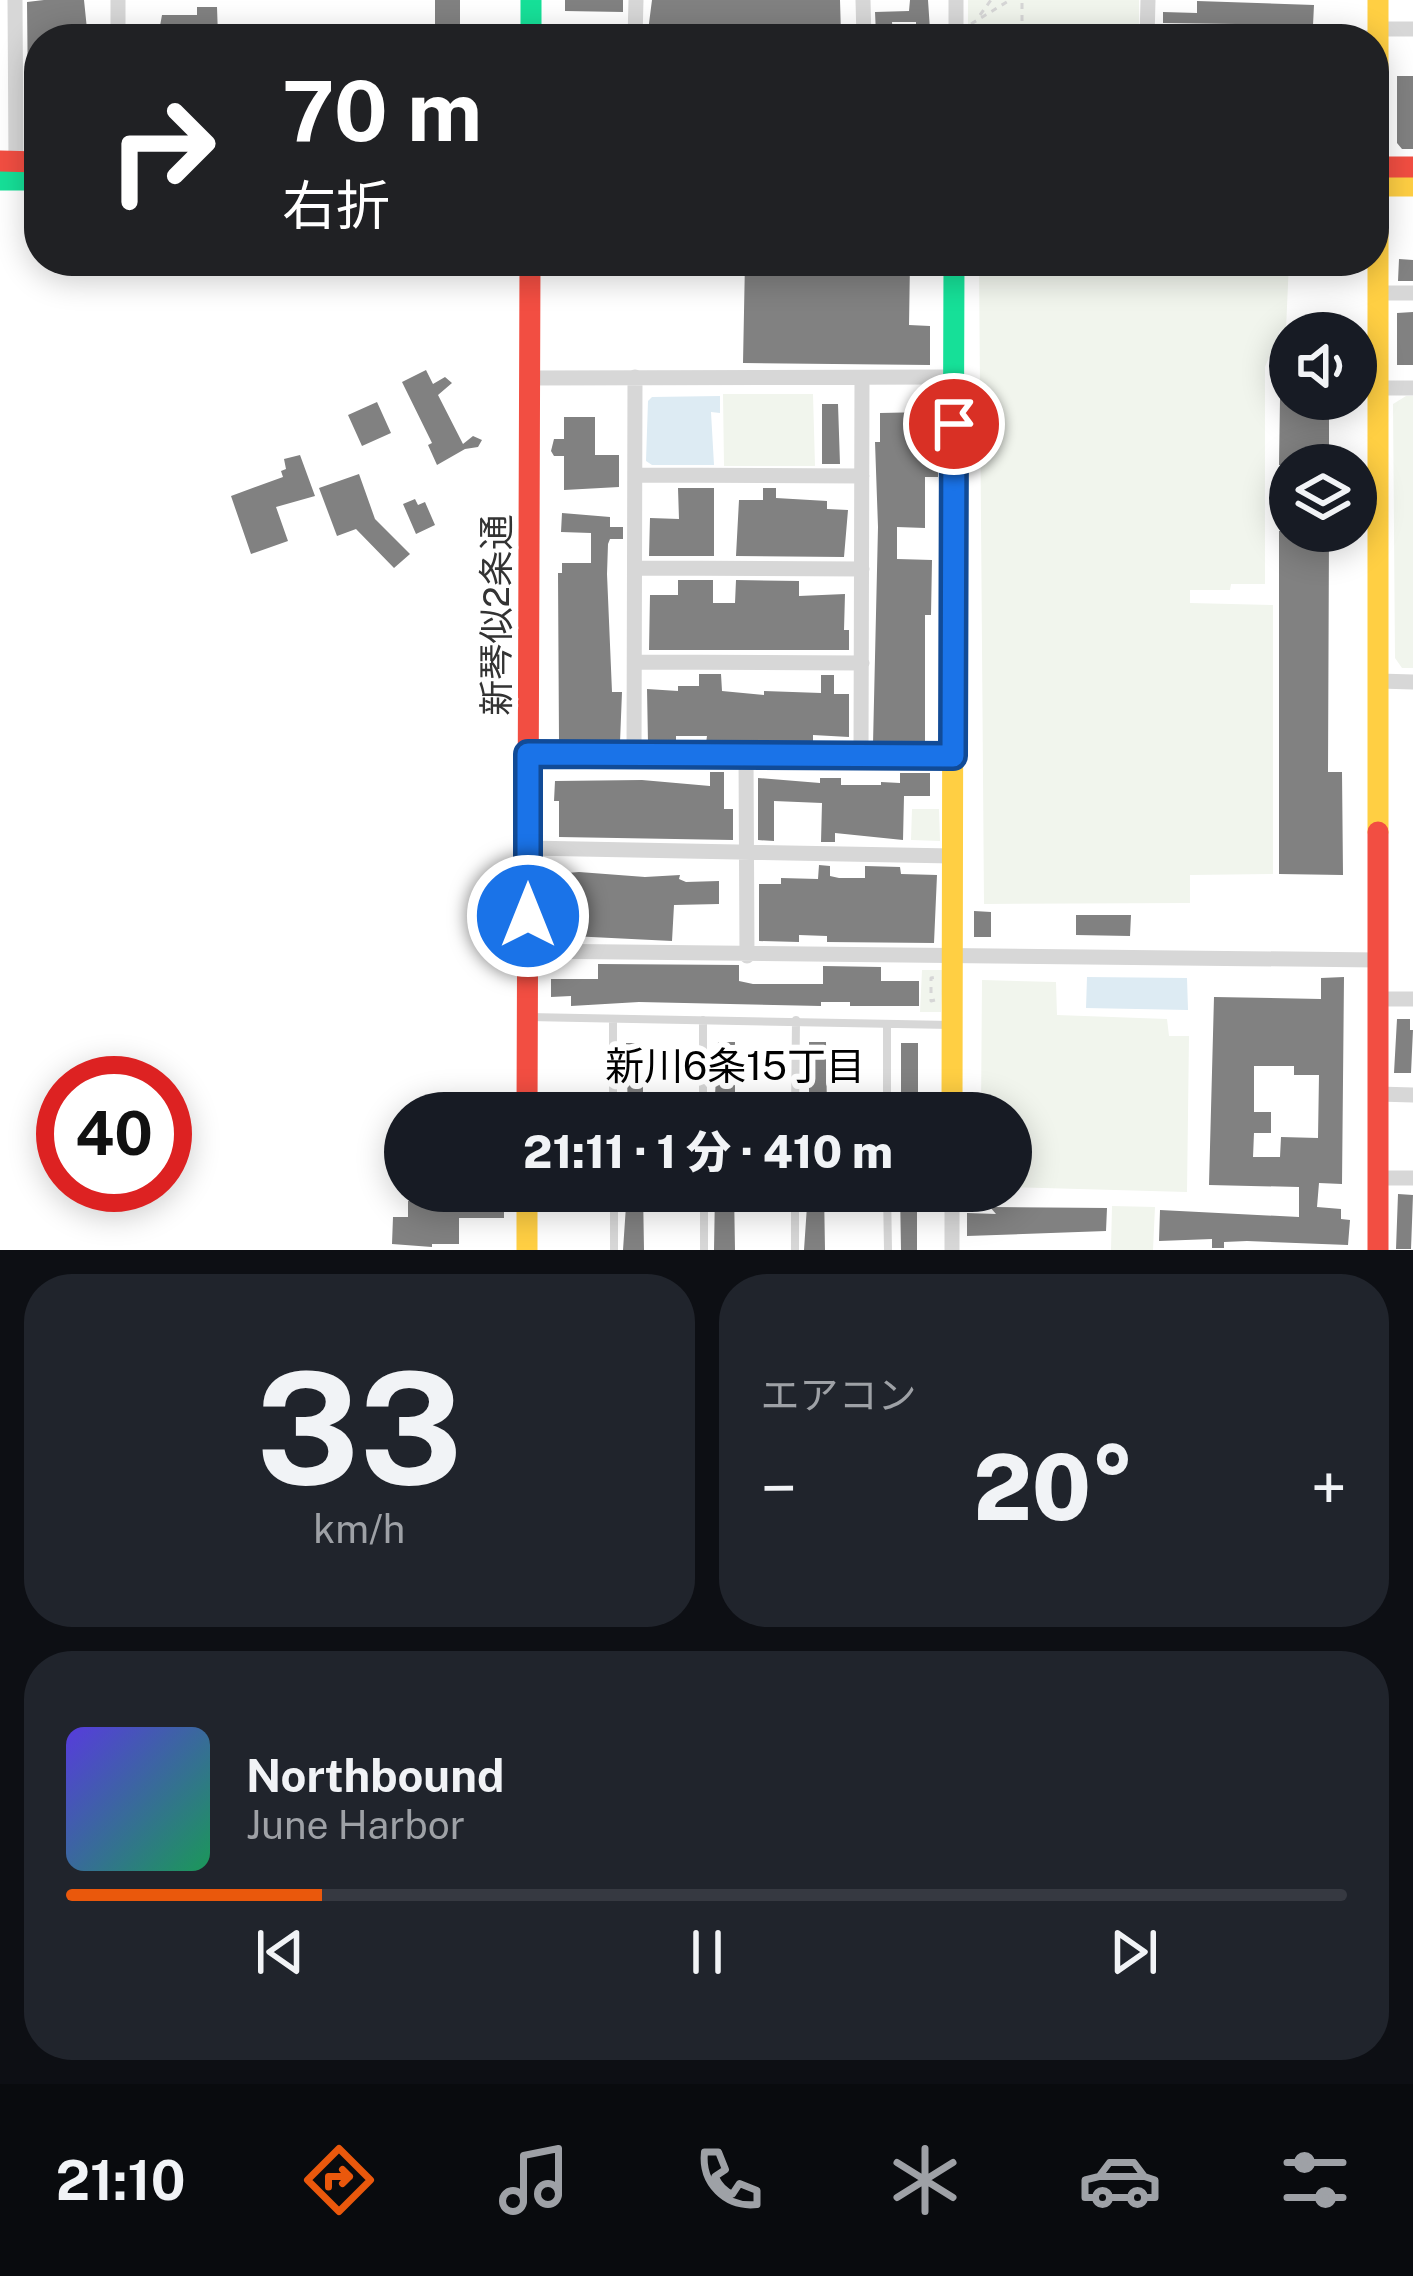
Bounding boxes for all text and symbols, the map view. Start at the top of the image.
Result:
text: 70 m [282,61,482,160]
icon: right [84,72,240,228]
text: 右折 [282,174,390,237]
map controls [1269,312,1377,552]
button: sound [1269,312,1377,420]
pin [903,373,1005,475]
icon: arrive [921,391,987,457]
button: layers [1269,444,1377,552]
street label: 新琴似2条通 [475,514,517,716]
position arrow [465,853,591,979]
district label: 新川6条15丁目 [605,1043,865,1089]
speed limit sign: 40 [36,1056,192,1212]
text: 21:11 · 1 分 · 410 m [523,1125,893,1178]
text: 33 [256,1336,463,1519]
text: エアコン [761,1372,917,1418]
text: 20° [973,1434,1134,1540]
text: − [761,1449,797,1527]
text: + [1310,1449,1347,1527]
text: km/h [313,1506,405,1552]
text: Northbound [246,1749,504,1802]
text: June Harbor [246,1802,465,1848]
icon: previous [247,1919,313,1985]
icon: pause [674,1919,740,1985]
icon: next [1101,1919,1167,1985]
icon: directions [297,2138,381,2222]
icon: music [492,2138,576,2222]
icon: phone [687,2138,771,2222]
icon: climate [883,2138,967,2222]
icon: car [1078,2138,1162,2222]
icon: filters [1273,2138,1357,2222]
text: 21:10 [56,2149,186,2212]

